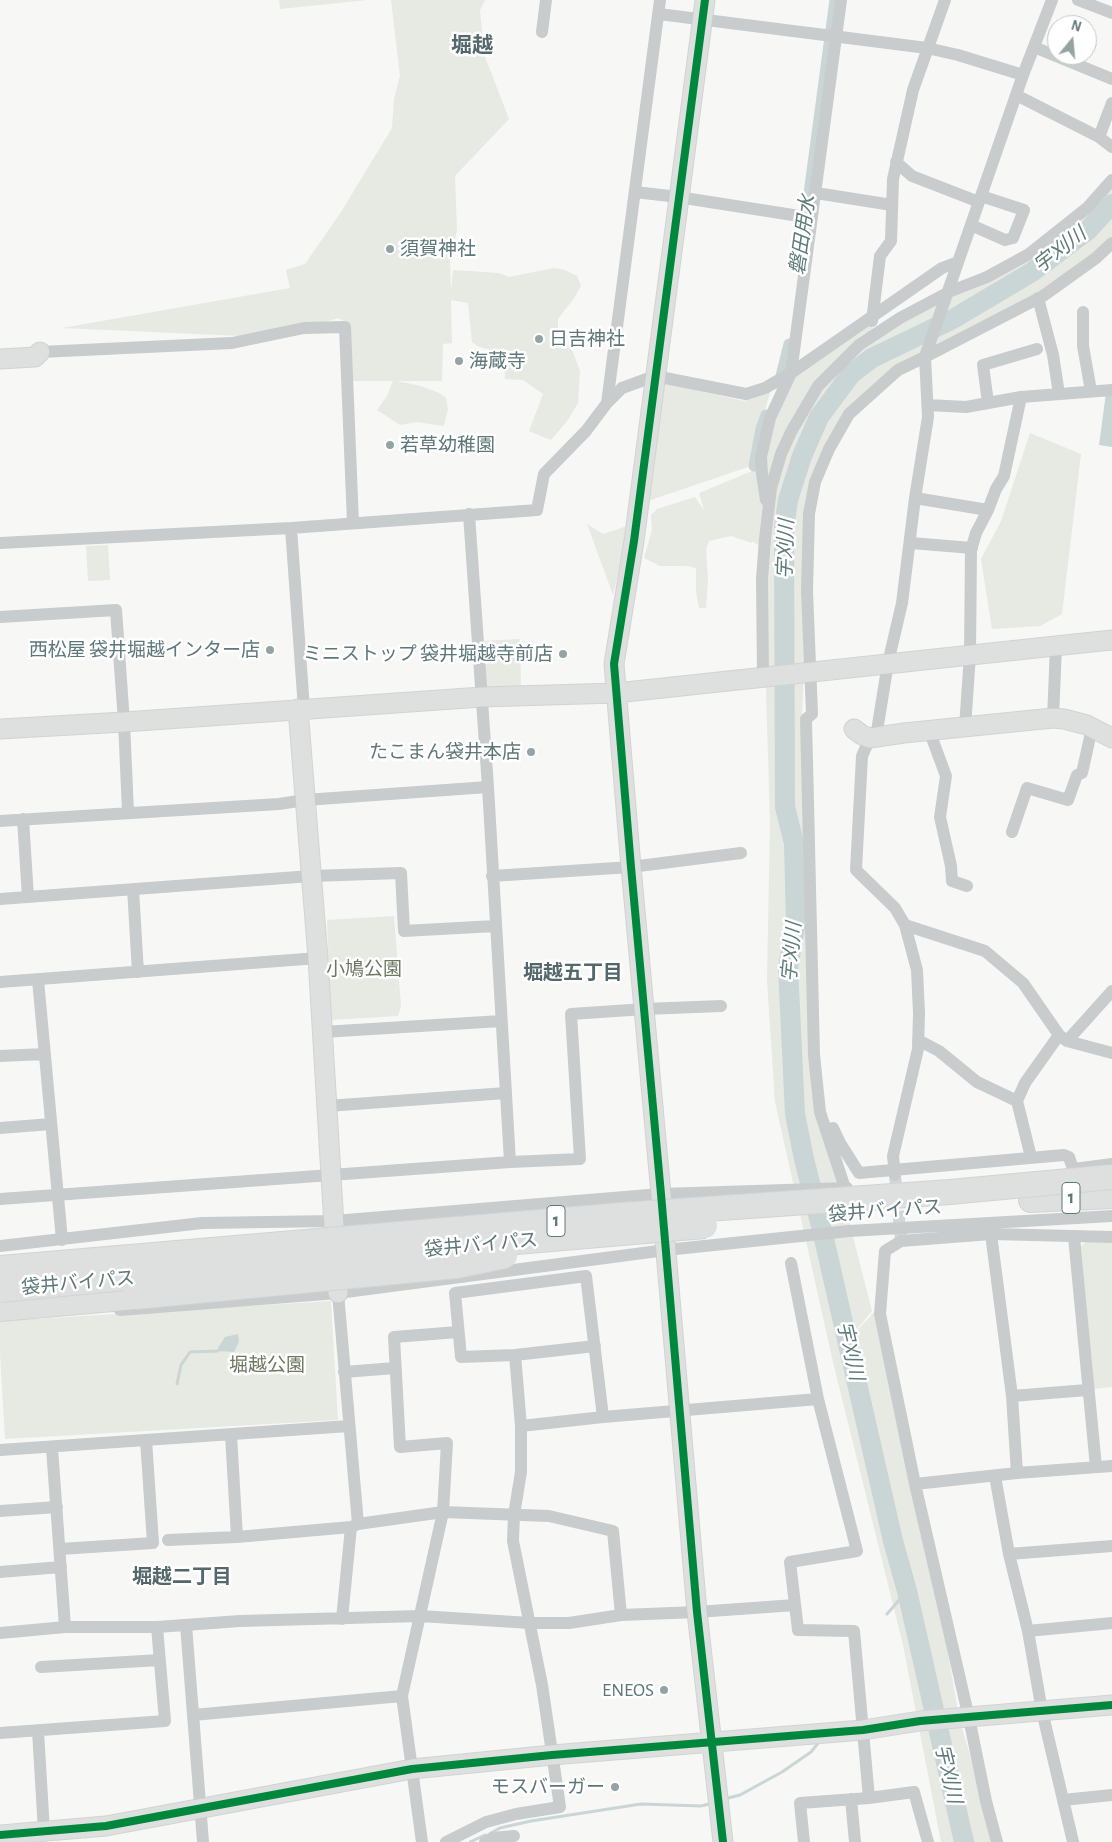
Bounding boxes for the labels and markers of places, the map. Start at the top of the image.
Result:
place label: 須賀神社 [400,238,476,260]
marker: 須賀神社 [384,243,396,255]
place label: 日吉神社 [549,328,625,350]
marker: 日吉神社 [533,333,545,345]
place label: 海蔵寺 [469,350,526,372]
marker: 海蔵寺 [453,355,465,367]
place label: 若草幼稚園 [400,434,495,456]
marker: 若草幼稚園 [384,439,396,451]
place label: 西松屋 袋井堀越インター店 [29,639,260,661]
place label: ミニストップ 袋井堀越寺前店 [303,643,553,665]
marker: 西松屋 袋井堀越インター店 [264,644,276,656]
marker: ミニストップ 袋井堀越寺前店 [557,648,569,660]
place label: たこまん袋井本店 [369,741,521,763]
marker: たこまん袋井本店 [525,746,537,758]
place label: ENEOS [602,1679,654,1701]
marker: ENEOS [658,1684,670,1696]
place label: モスバーガー [491,1776,605,1798]
marker: モスバーガー [609,1781,621,1793]

